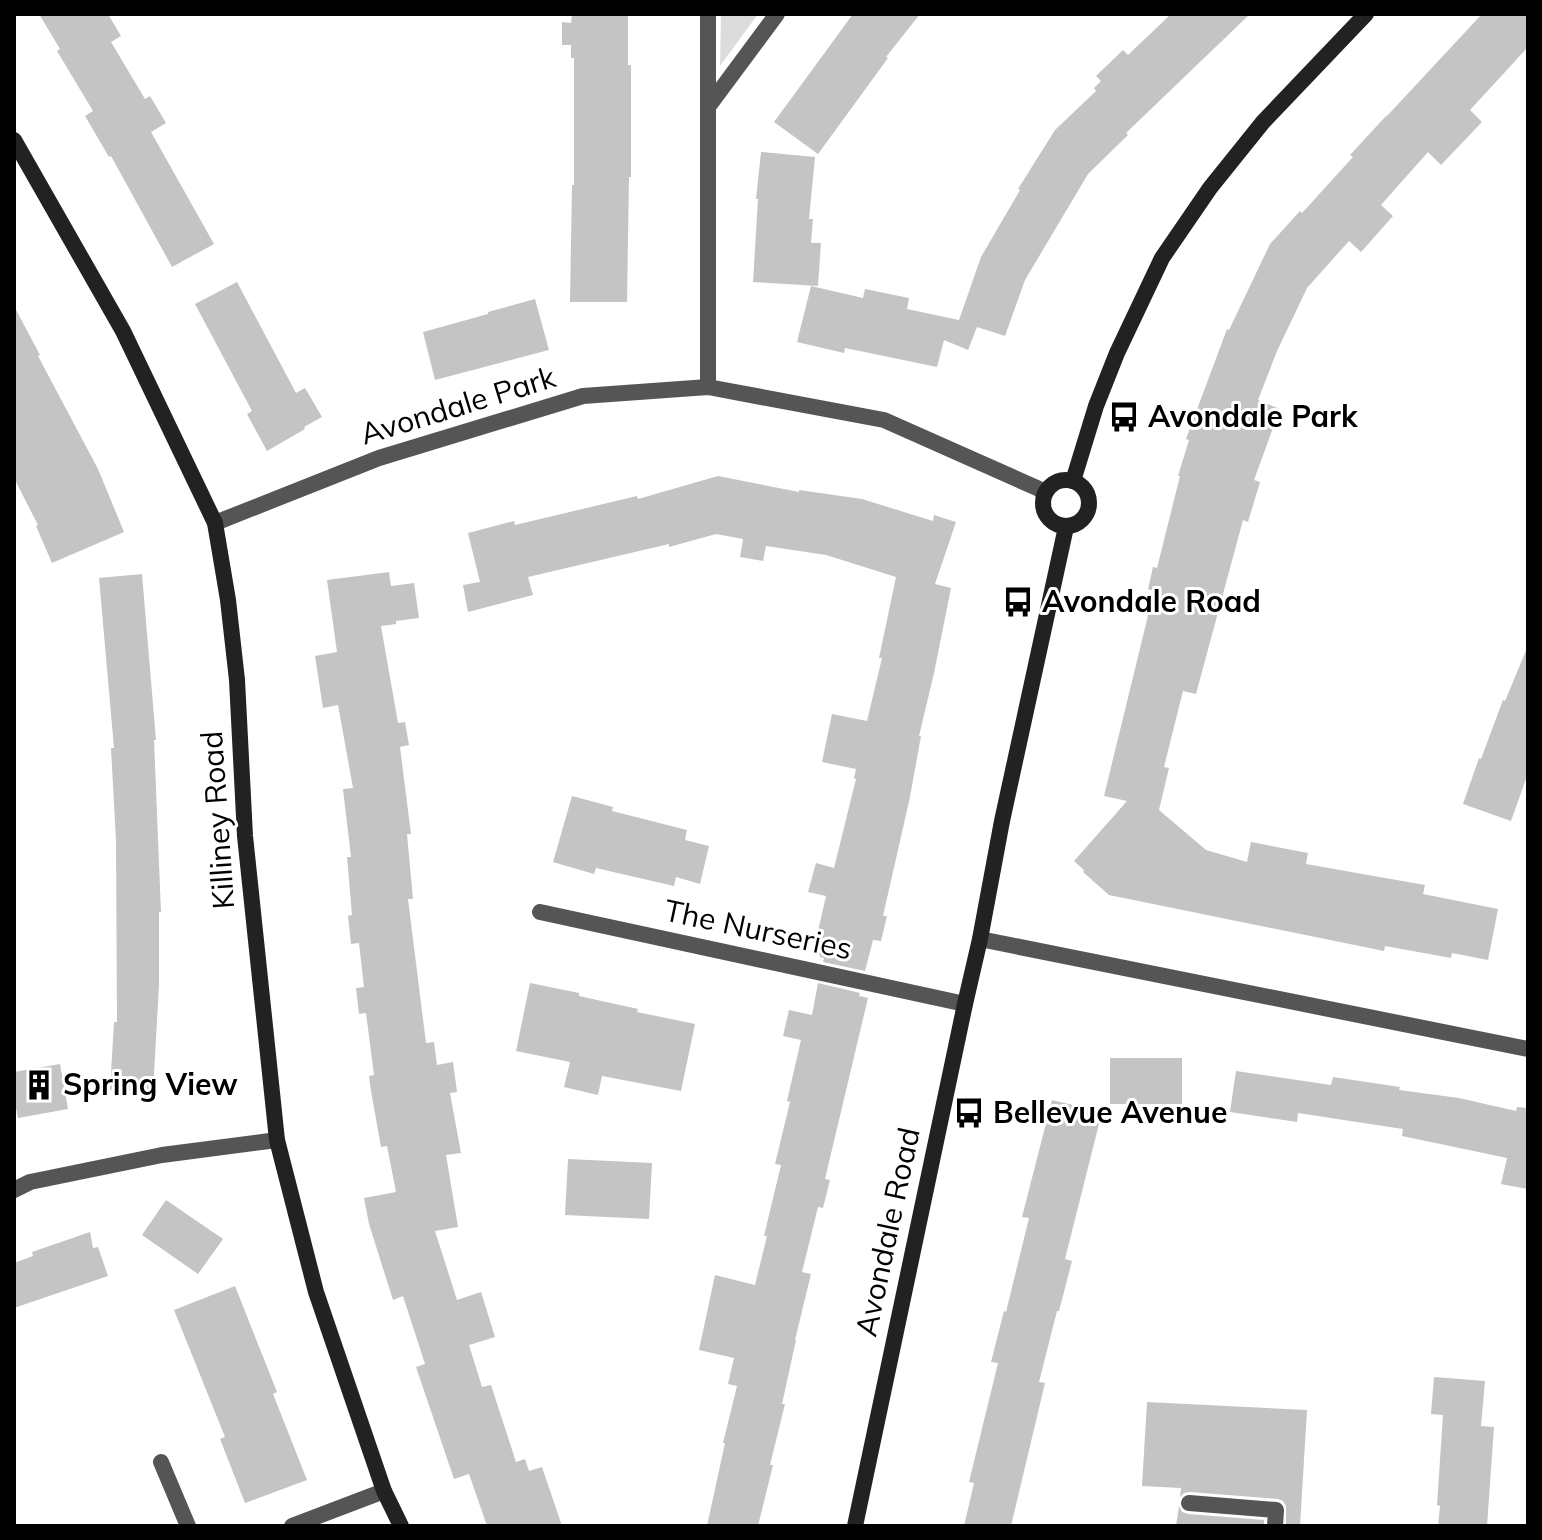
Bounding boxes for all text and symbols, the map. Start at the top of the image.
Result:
street label: Avondale Park [356,357,560,453]
place label: Avondale Park [1148,397,1359,435]
bus stop icon: Avondale Park [1107,400,1141,434]
place label: Avondale Road [1042,582,1261,620]
bus stop icon: Avondale Road [1001,585,1035,619]
street label: Killiney Road [192,730,242,910]
street label: The Nurseries [661,891,855,967]
place label: Spring View [63,1065,238,1103]
building icon: Spring View [22,1068,56,1102]
place label: Bellevue Avenue [993,1093,1227,1131]
bus stop icon: Bellevue Avenue [952,1096,986,1130]
street label: Avondale Road [846,1124,928,1340]

